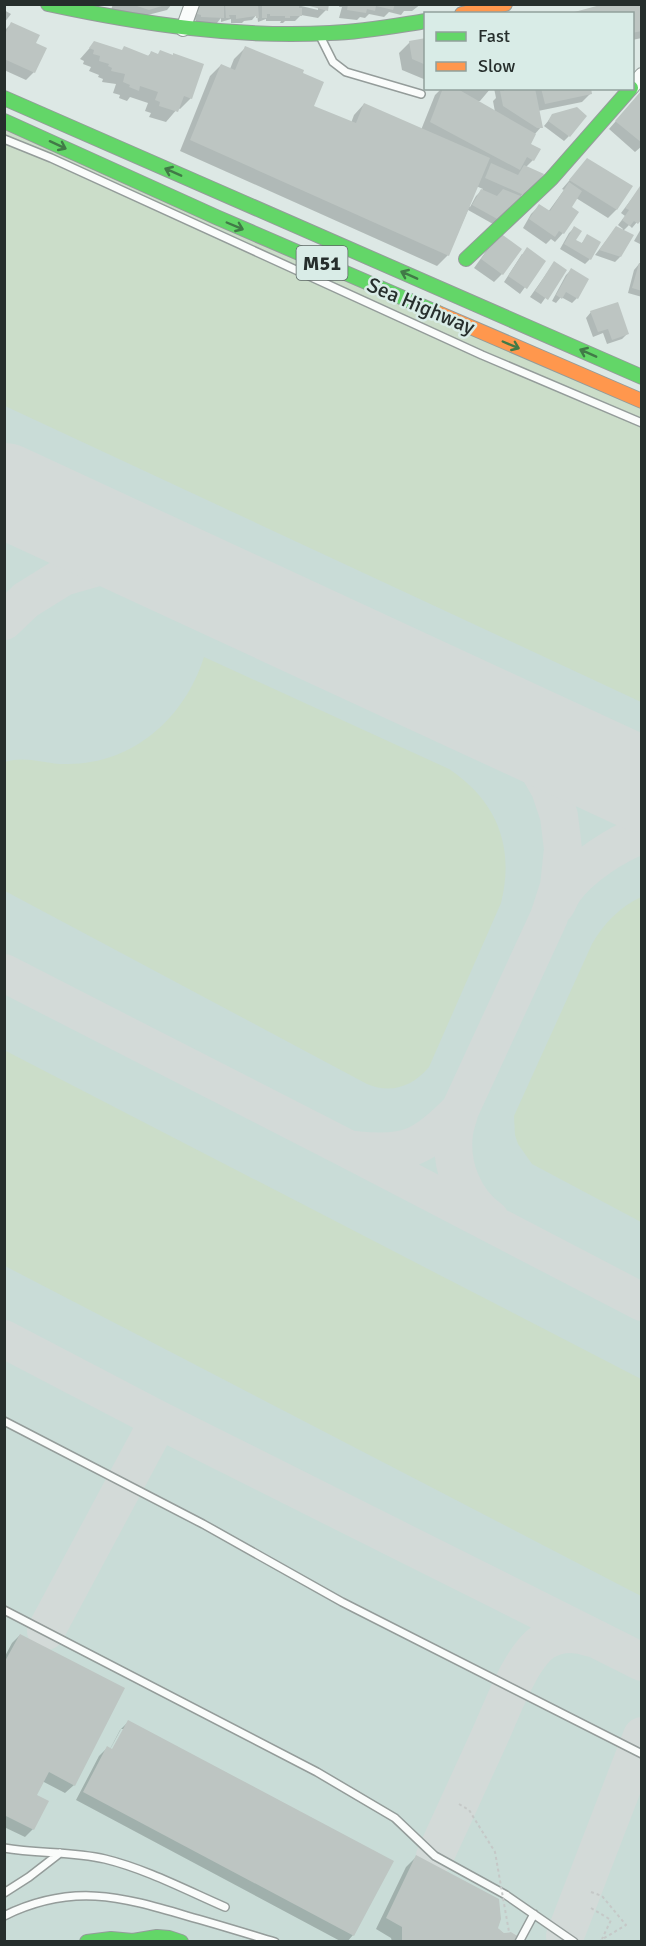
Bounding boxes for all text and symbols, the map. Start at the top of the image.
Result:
legend [424,12,634,90]
text: Fast [478,25,510,47]
text: Slow [478,55,515,77]
one-way arrow [48,140,66,151]
one-way arrow [164,166,182,177]
one-way arrow [226,220,244,232]
road number: M51 [296,246,348,280]
one-way arrow [401,269,419,280]
street label: Sea Highway [363,272,479,340]
one-way arrow [501,339,519,351]
one-way arrow [579,347,597,358]

